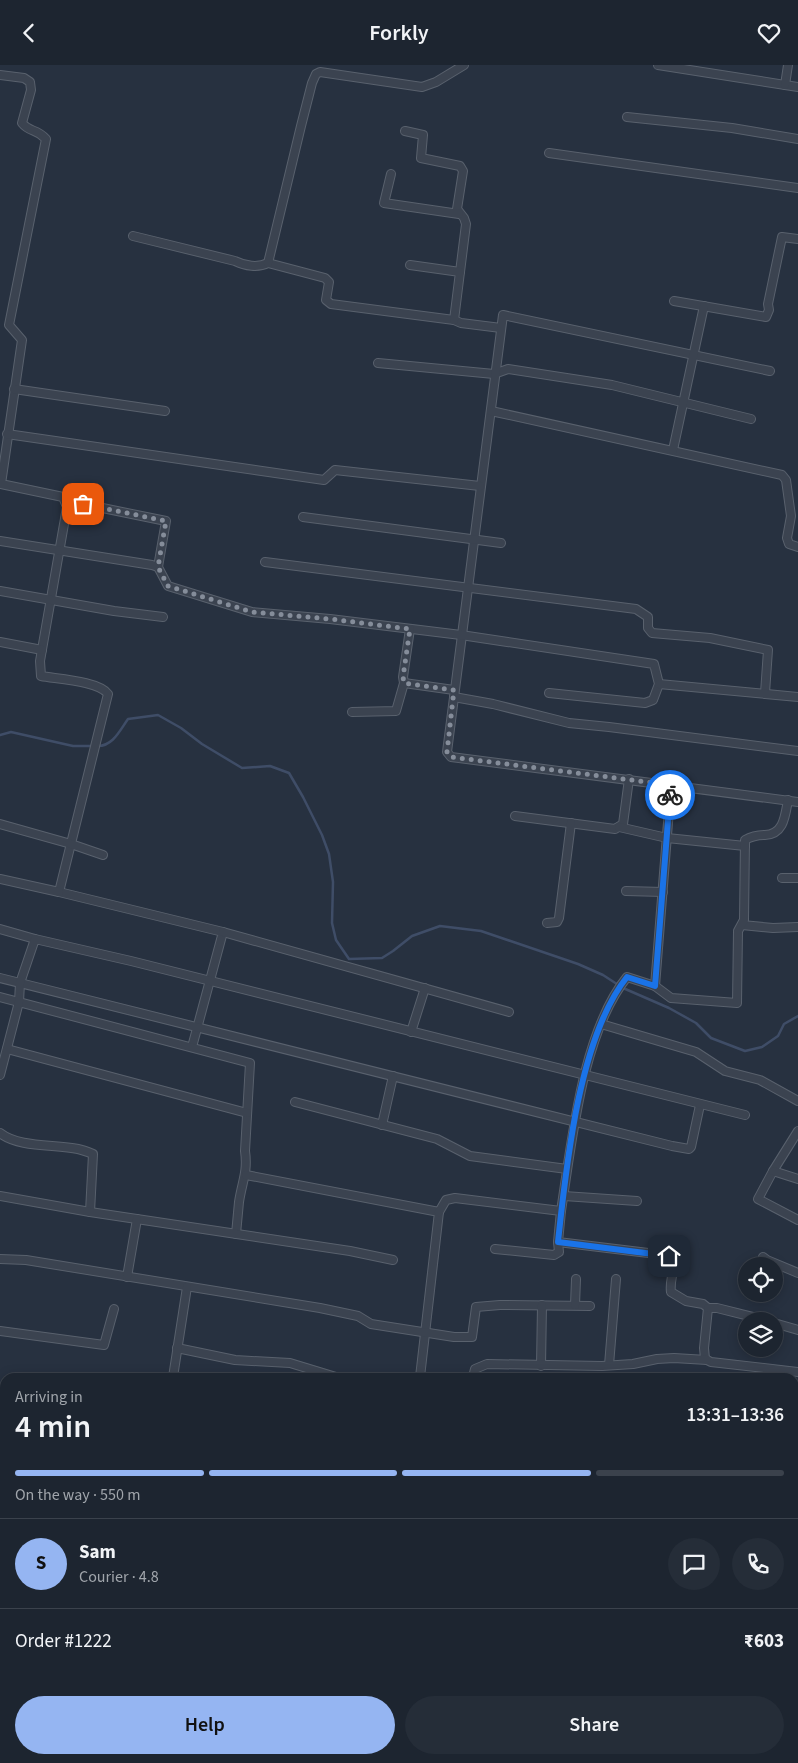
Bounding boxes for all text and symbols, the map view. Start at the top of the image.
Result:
text: Forkly [369,17,429,49]
icon: back [15,19,43,47]
icon: heart [755,19,783,47]
pin [62,483,104,525]
icon: bag [69,490,97,518]
courier [645,770,695,820]
icon: bike [656,781,684,809]
pin [648,1235,690,1277]
icon: home [655,1242,683,1270]
map controls [738,1257,783,1357]
button: locate [738,1257,783,1302]
button: layers [738,1312,783,1357]
text: Arriving in [15,1386,83,1408]
text: 13:31–13:36 [686,1402,784,1429]
text: 4 min [15,1404,91,1450]
text: On the way · 550 m [15,1484,140,1506]
button: chat [668,1538,720,1590]
button: phone [732,1538,784,1590]
text: Sam [79,1539,116,1566]
text: S [36,1550,46,1577]
text: Courier · 4.8 [79,1566,159,1588]
text: Order #1222 [15,1628,112,1655]
text: ₹603 [744,1628,784,1655]
button: Help [15,1696,395,1754]
button: Share [405,1696,784,1754]

